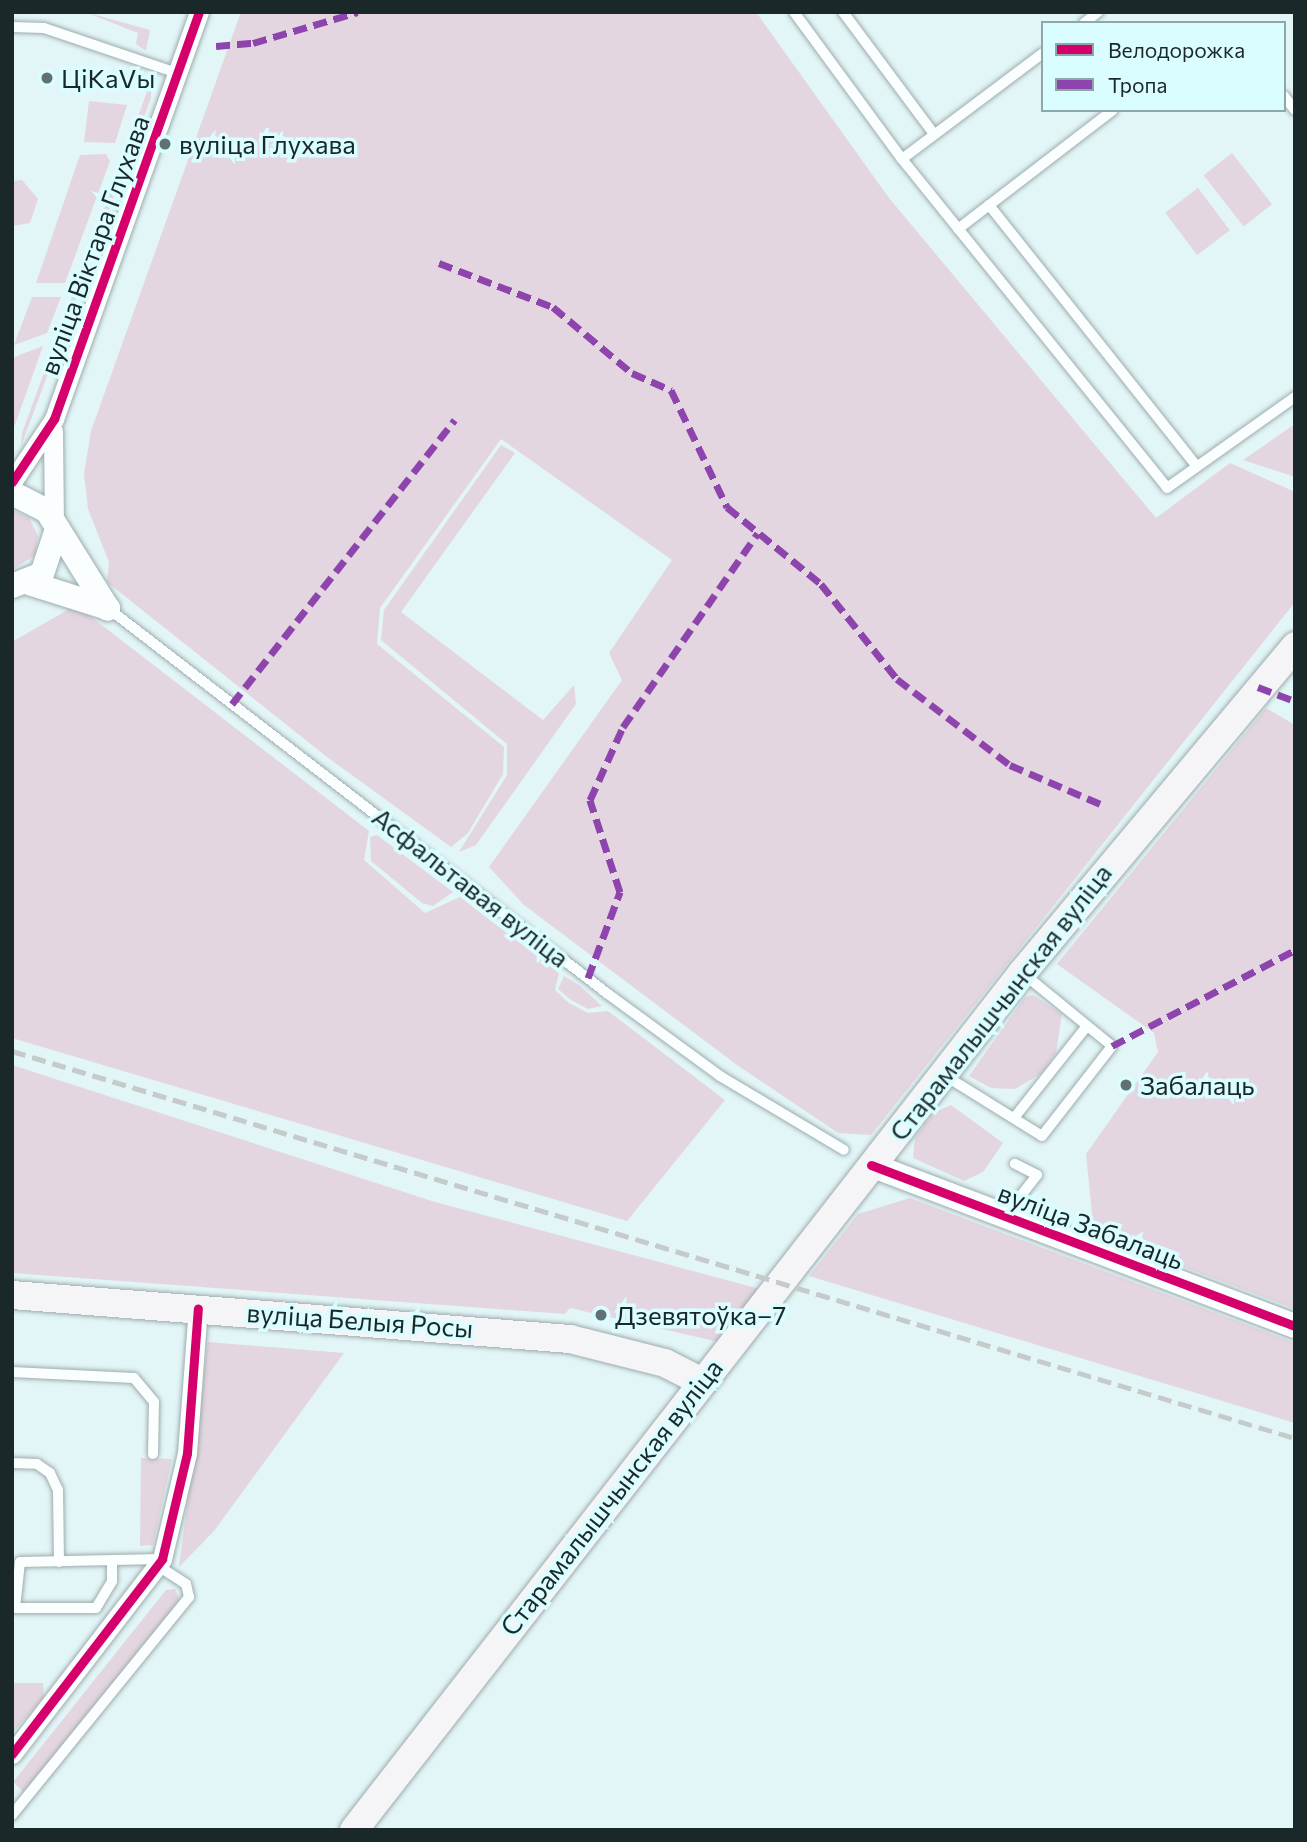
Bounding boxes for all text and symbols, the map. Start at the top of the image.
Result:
legend [1041,21,1286,112]
text: Велодорожка [1108,37,1245,62]
place label: ЦiKaVы [61,62,155,94]
marker: ЦiKaVы [39,70,55,86]
text: Тропа [1108,72,1167,97]
street label: вуліца Віктара Глухава [33,111,155,379]
place label: вуліца Глухава [179,128,356,160]
marker: вуліца Глухава [157,136,173,152]
street label: Асфальтавая вуліца [367,801,575,973]
street label: Старамалышчынская вуліца [882,858,1118,1146]
place label: Забалаць [1140,1069,1255,1101]
marker: Забалаць [1118,1077,1134,1093]
street label: вуліца Забалаць [994,1176,1188,1276]
street label: вуліца Белыя Росы [246,1297,474,1343]
place label: Дзевятоўка–7 [615,1299,786,1331]
marker: Дзевятоўка–7 [593,1307,609,1323]
street label: Старамалышчынская вуліца [493,1353,729,1641]

